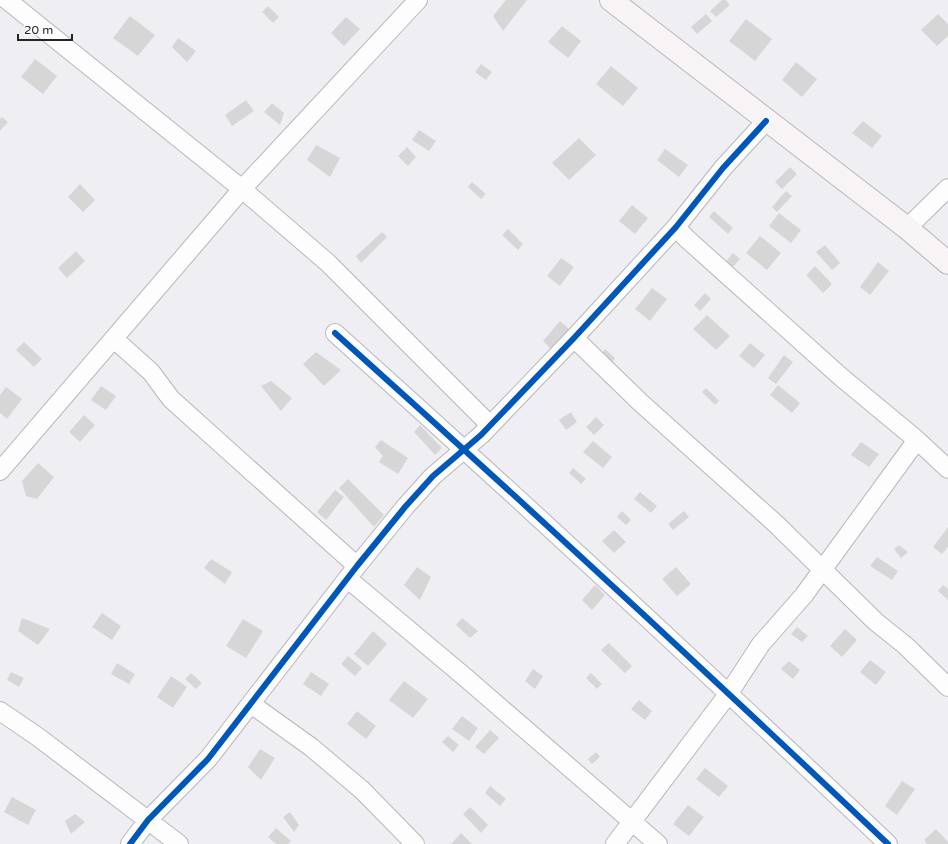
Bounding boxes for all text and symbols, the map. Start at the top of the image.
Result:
scale bar [18,16,72,42]
text: 20 m [24,23,53,37]

